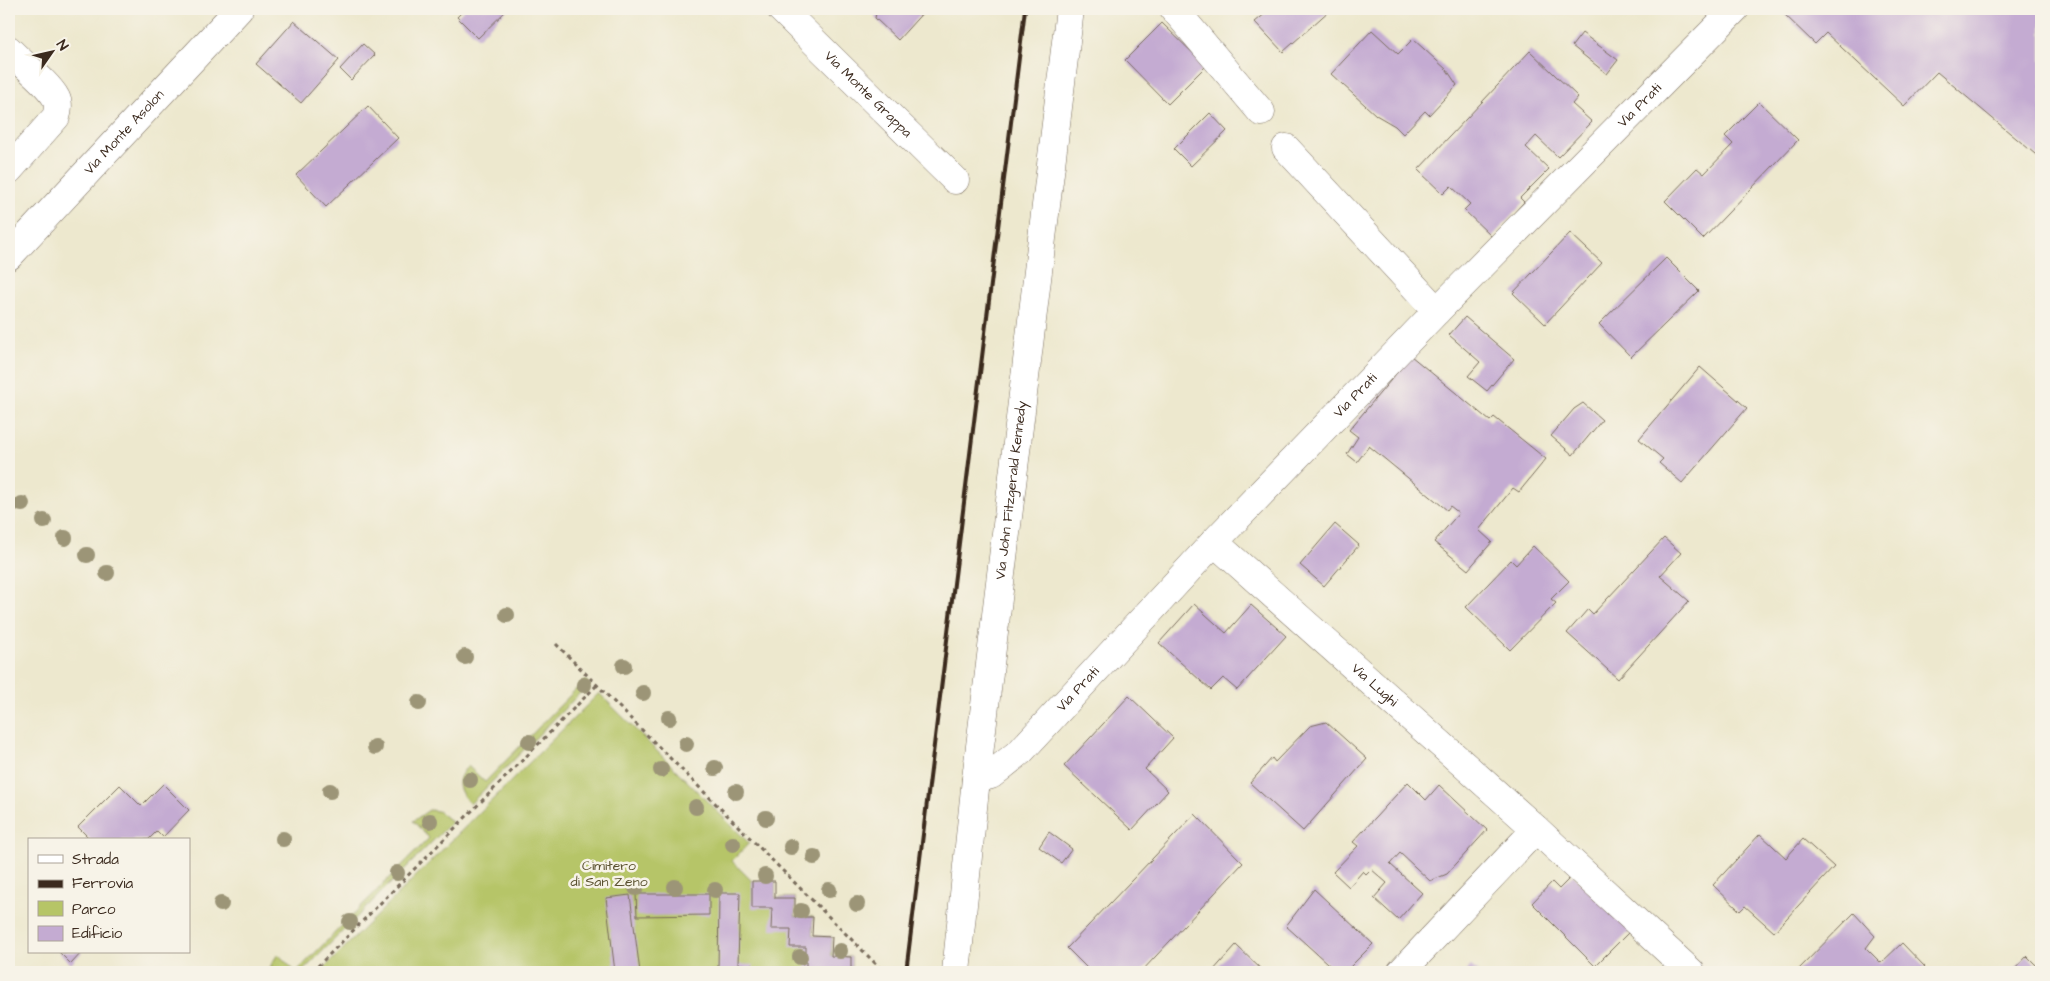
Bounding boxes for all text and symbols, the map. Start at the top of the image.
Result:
north arrow [28,28,78,78]
text: N [51,36,73,55]
street label: Via Monte Grappa [820,47,916,142]
street label: Via Prati [1613,79,1666,132]
street label: Via Monte Asolon [79,85,169,179]
street label: Via Prati [1329,369,1382,422]
street label: Via John Fitzgerald Kennedy [990,399,1032,581]
street label: Via Lughi [1347,659,1402,711]
street label: Via Prati [1052,662,1104,716]
legend [28,838,190,954]
text: Strada [72,849,119,870]
park label: Cimitero di San Zeno [570,856,648,892]
text: Ferrovia [72,873,134,894]
text: Parco [72,899,116,920]
text: Edificio [72,923,123,944]

